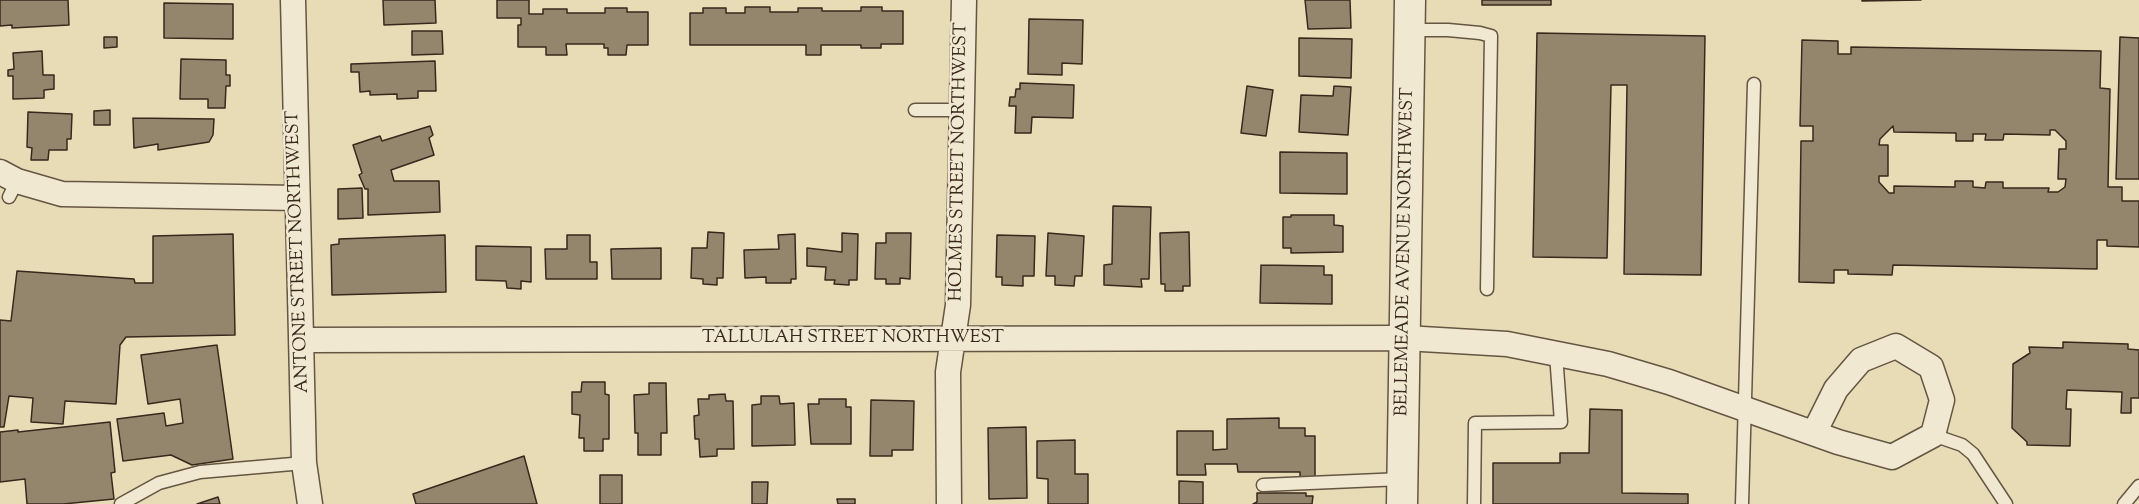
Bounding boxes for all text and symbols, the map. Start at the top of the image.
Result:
street label: HOLMES STREET NORTHWEST [947,22,973,302]
street label: BELLEMEADE AVENUE NORTHWEST [1392,87,1420,417]
street label: ANTONE STREET NORTHWEST [283,110,315,394]
street label: TALLULAH STREET NORTHWEST [702,328,1004,350]

